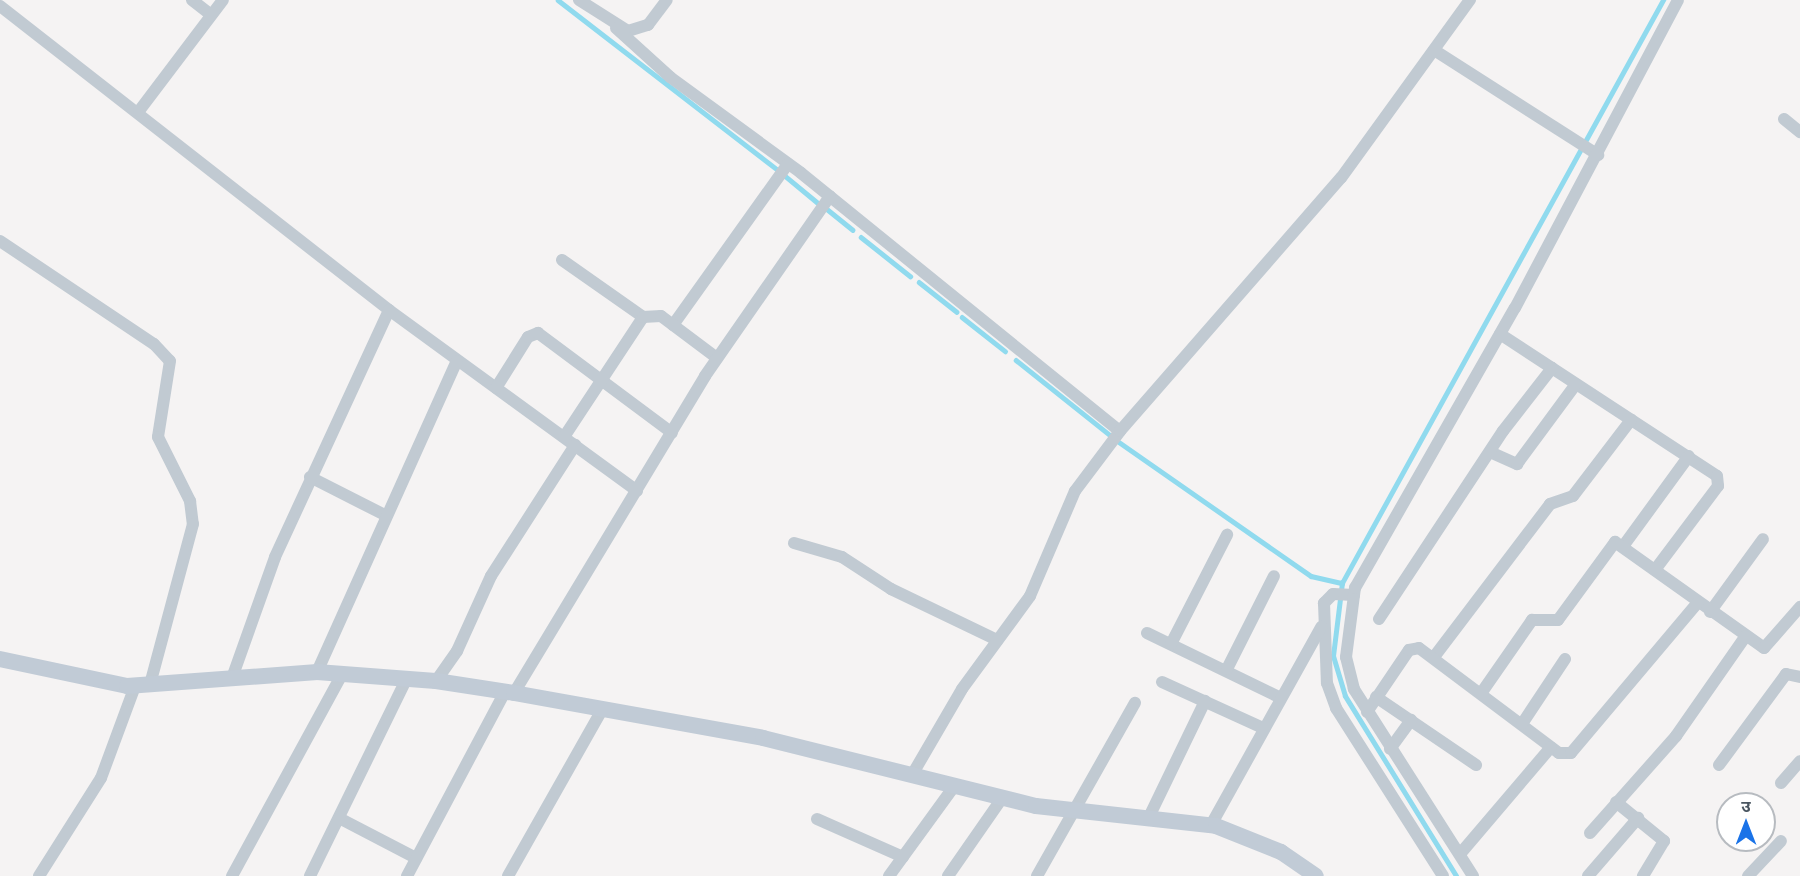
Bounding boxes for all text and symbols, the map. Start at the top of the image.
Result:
north arrow [1716,792,1776,852]
text: उ [1741,796,1751,815]

